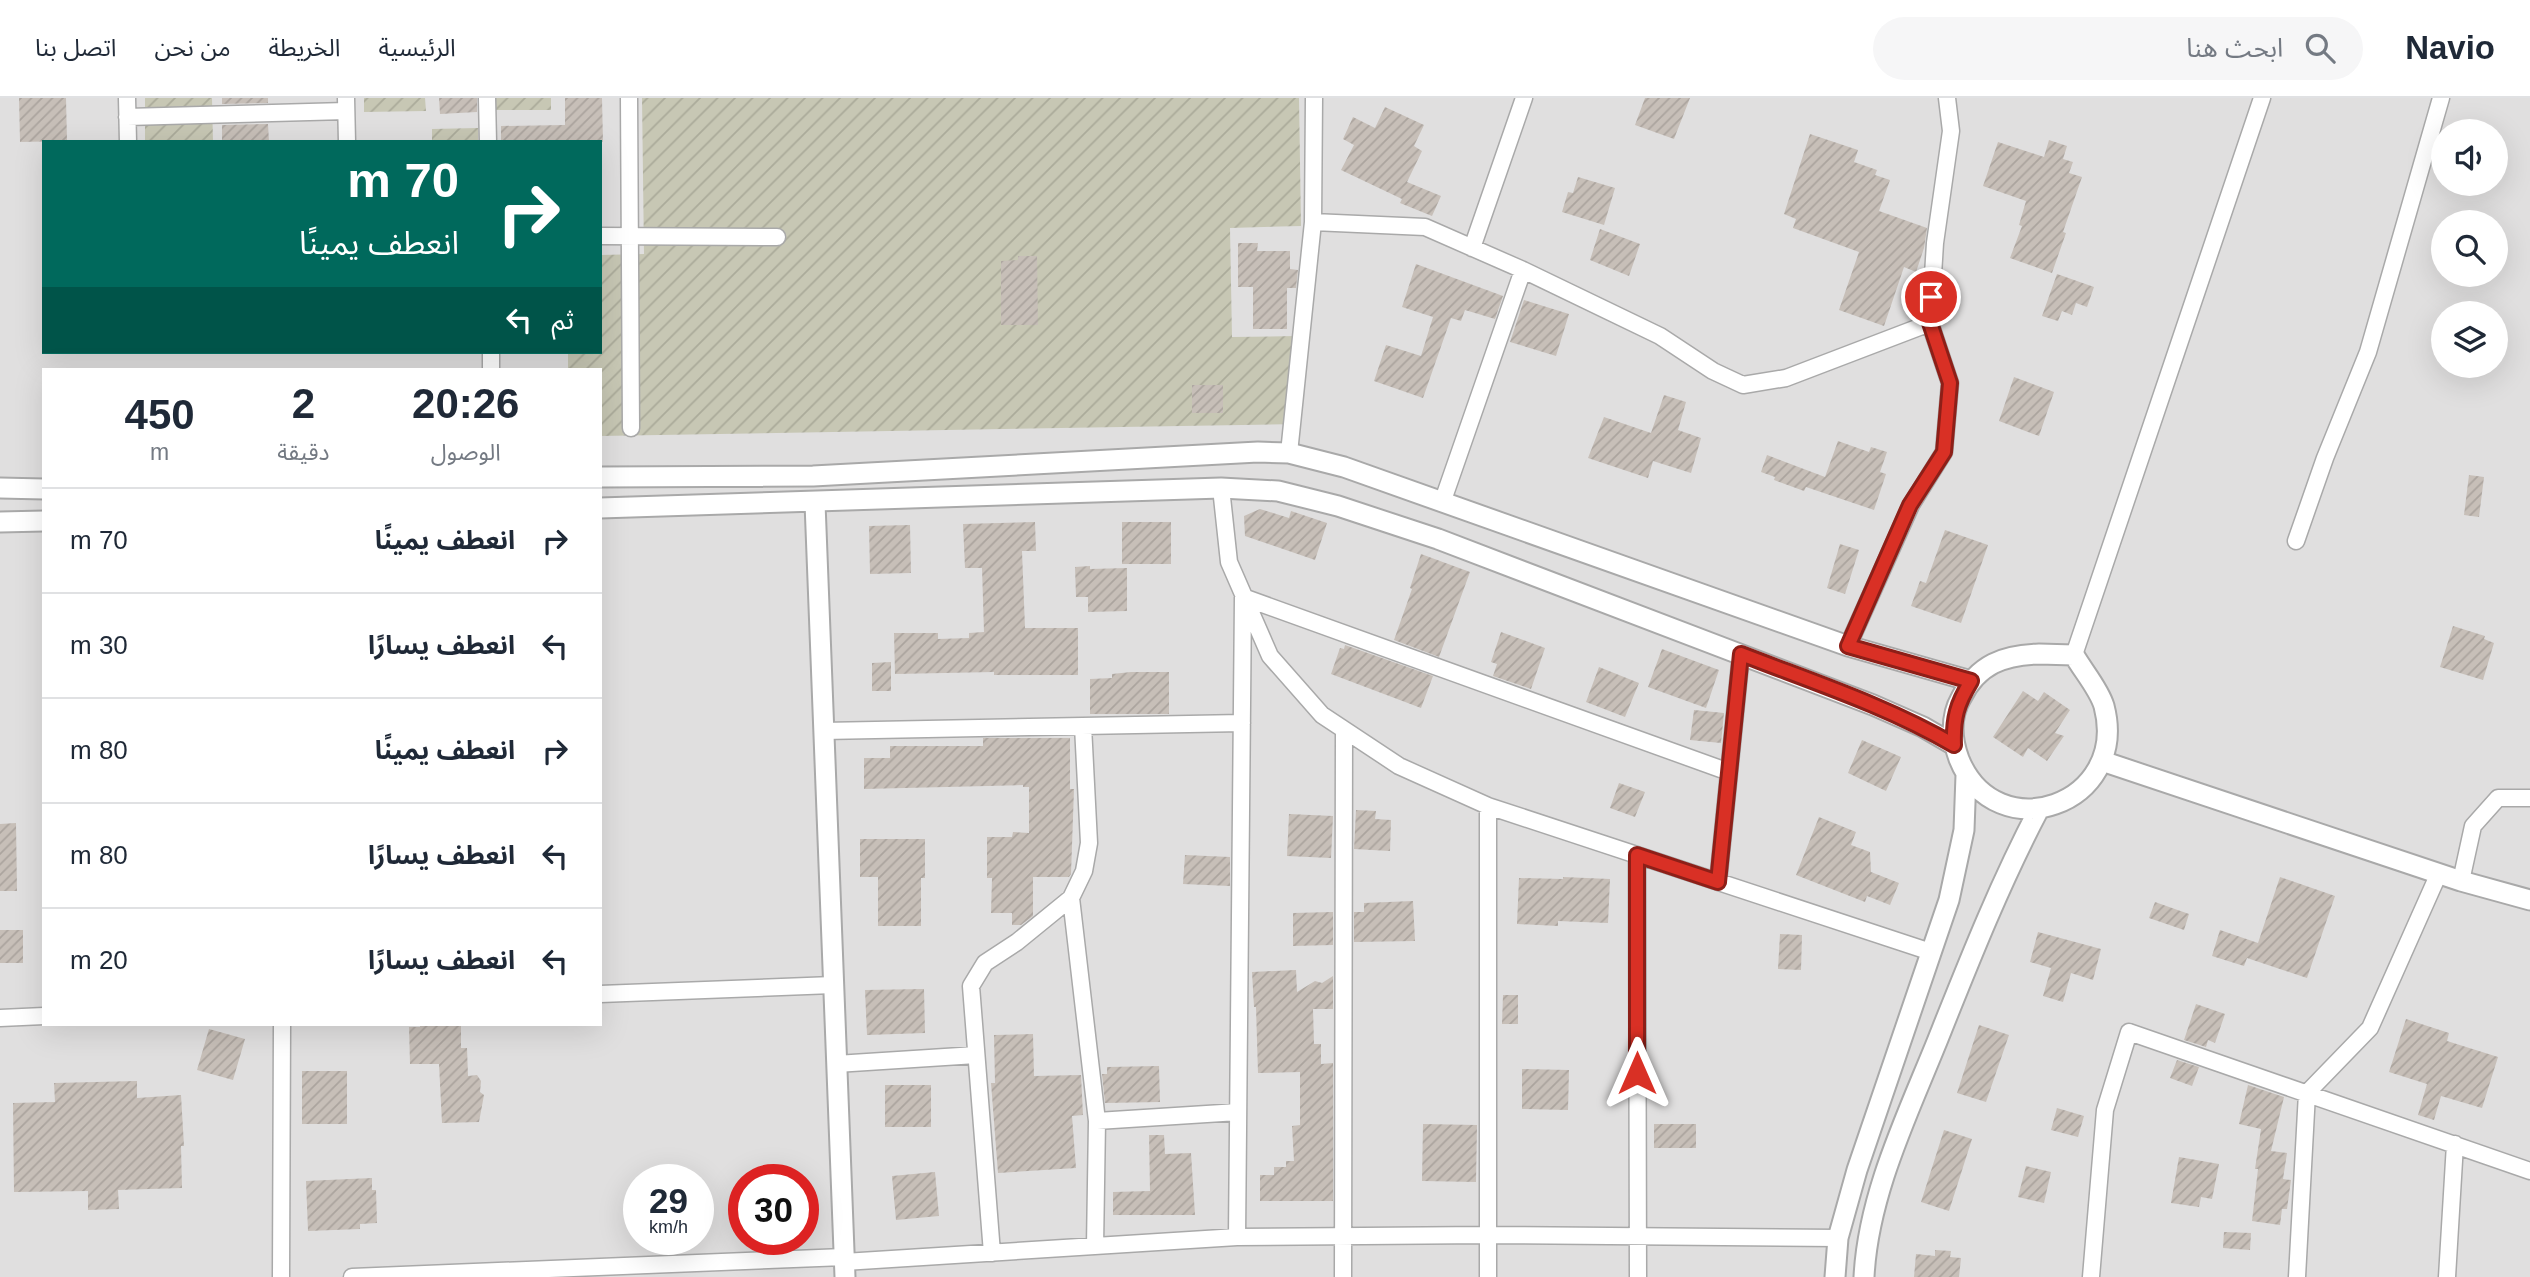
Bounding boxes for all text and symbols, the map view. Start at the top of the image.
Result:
search box [1873,17,2363,80]
icon: search [2301,29,2339,67]
text: Navio [2405,29,2495,66]
text: ابحث هنا [2186,33,2283,63]
text: اتصل بنا [35,34,117,61]
text: من نحن [155,34,231,61]
text: الخريطة [269,34,341,61]
text: الرئيسية [379,34,456,61]
map controls [2431,119,2508,378]
button: sound [2431,119,2508,196]
text: 70 m [347,153,459,207]
icon: right [483,168,574,259]
button: search [2431,210,2508,287]
text: انعطف يمينًا [299,225,459,261]
pin [1901,267,1961,327]
icon: arrive [1912,278,1950,316]
icon: left [500,301,538,339]
button: layers [2431,301,2508,378]
text: ثم [552,305,574,335]
text: 2 [292,380,315,427]
text: 20:26 [412,380,519,427]
text: 450 [125,391,195,438]
text: m [150,439,169,465]
text: دقيقة [277,439,330,465]
text: الوصول [431,439,501,465]
icon: right [536,522,574,560]
text: 70 m [70,525,128,555]
text: انعطف يمينًا [375,525,515,555]
icon: left [536,627,574,665]
text: 30 m [70,630,128,660]
text: انعطف يسارًا [368,630,515,660]
icon: right [536,732,574,770]
text: 80 m [70,735,128,765]
text: انعطف يمينًا [375,735,515,765]
icon: left [536,837,574,875]
text: 80 m [70,840,128,870]
text: انعطف يسارًا [368,840,515,870]
icon: left [536,942,574,980]
text: 20 m [70,945,128,975]
text: انعطف يسارًا [368,945,515,975]
position arrow [1600,1036,1674,1110]
speed limit sign: 30 [728,1164,819,1255]
text: 29 [649,1181,688,1220]
text: km/h [649,1217,688,1237]

